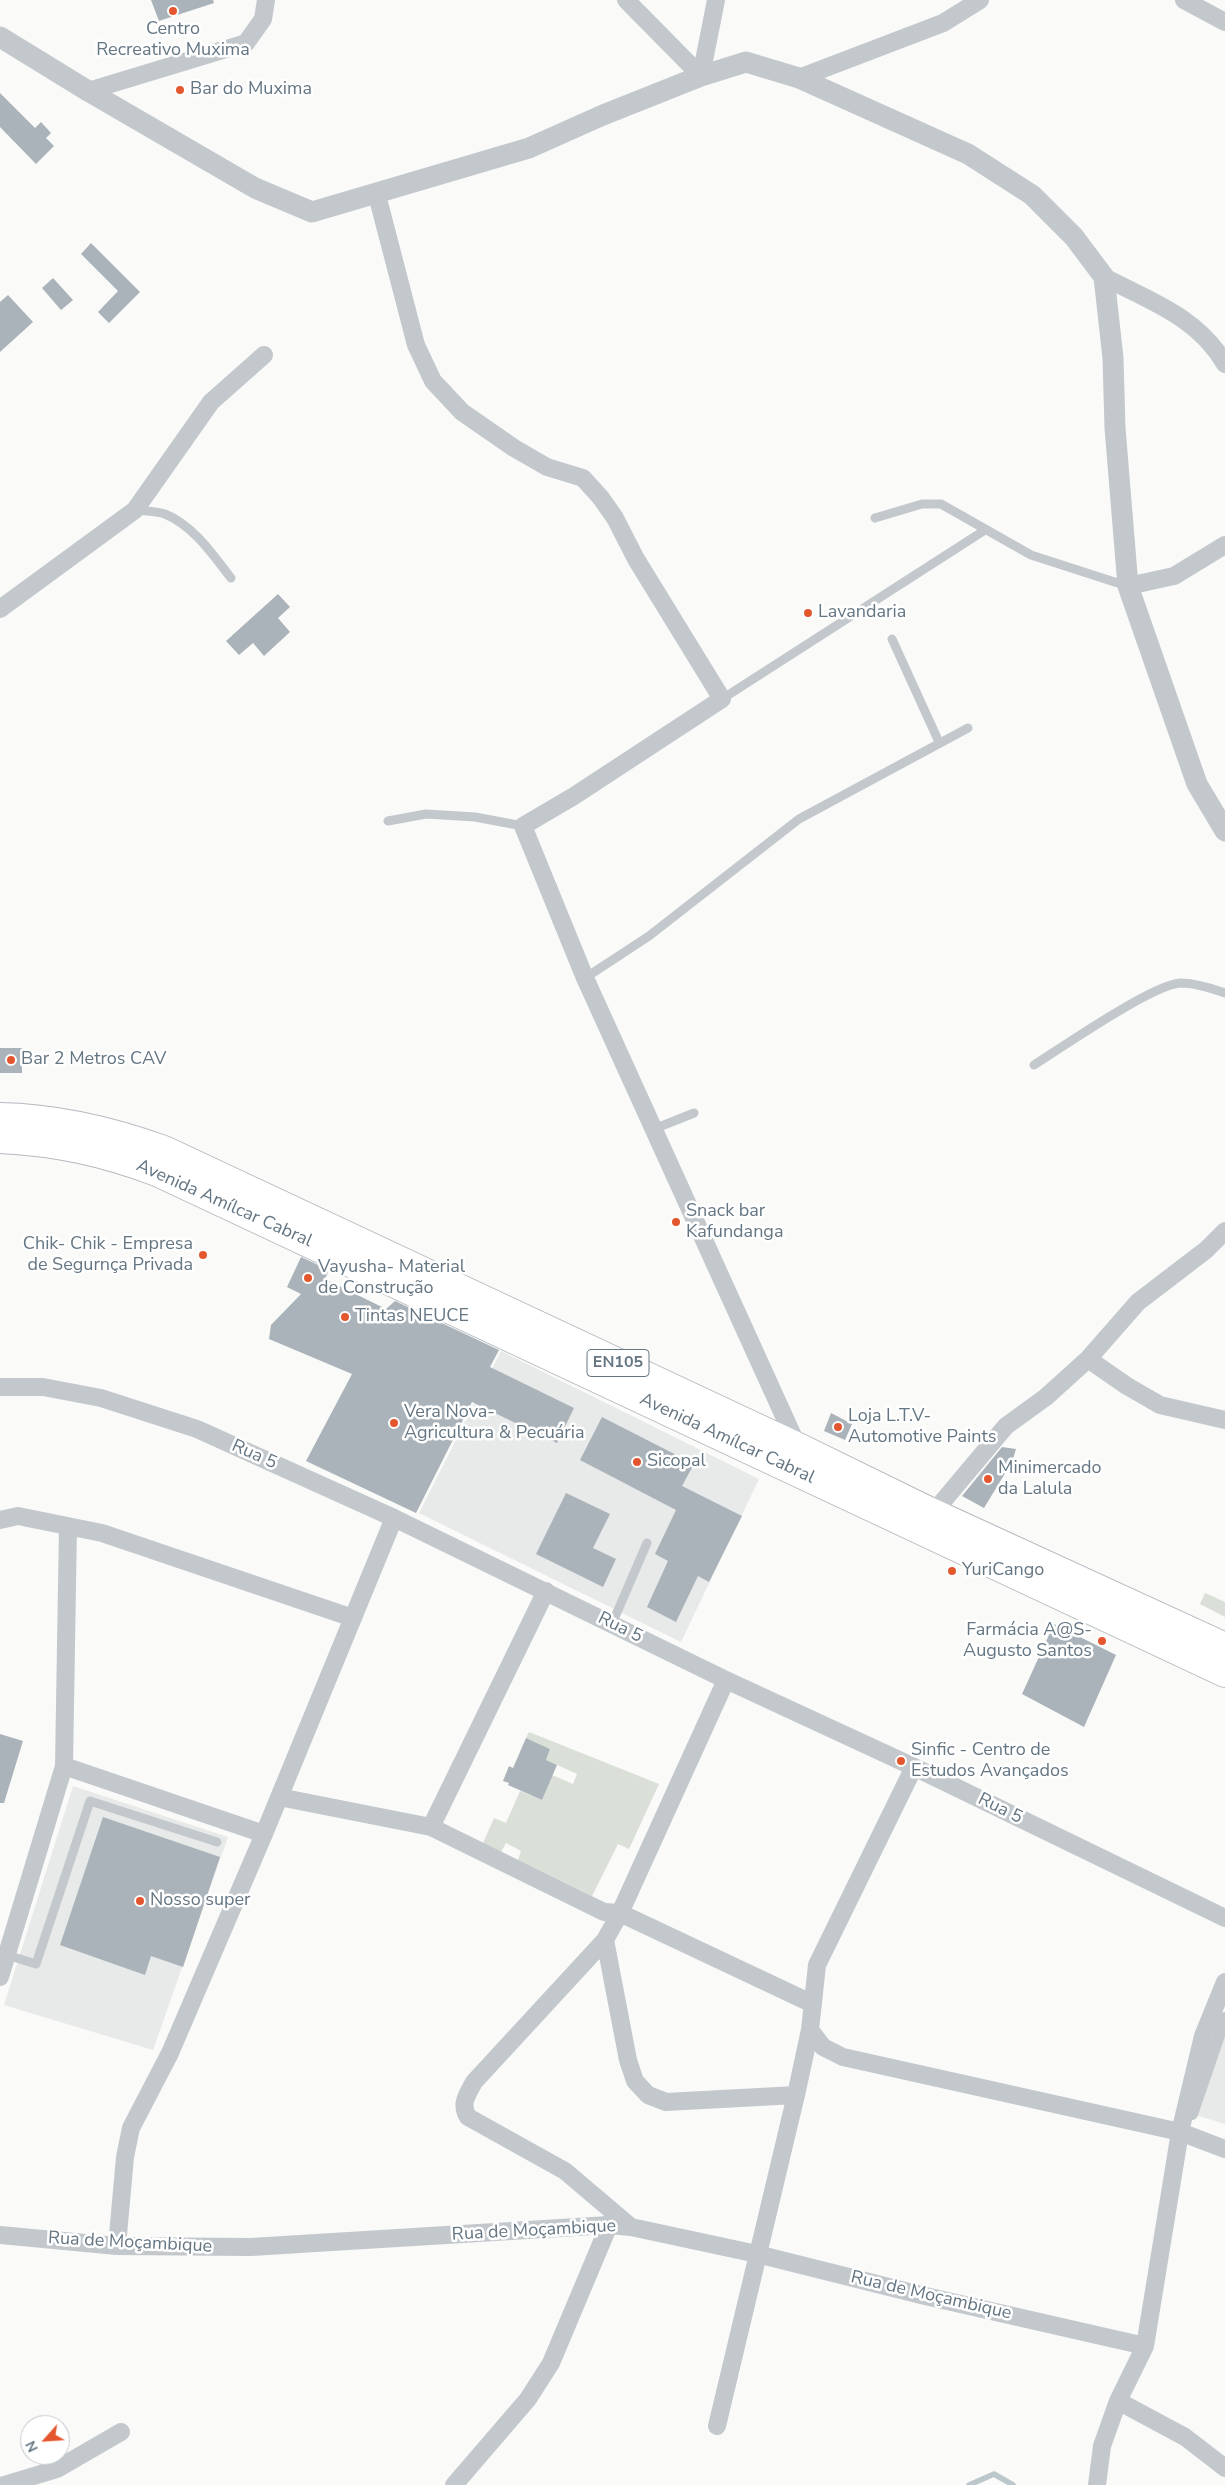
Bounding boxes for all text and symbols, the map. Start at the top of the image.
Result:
marker: Centro Recreativo Muxima [167,5,179,17]
place label: Centro Recreativo Muxima [96,19,250,62]
place label: Bar do Muxima [190,79,312,101]
marker: Bar do Muxima [174,84,186,96]
place label: Lavandaria [818,602,906,624]
marker: Lavandaria [802,607,814,619]
place label: Bar 2 Metros CAV [21,1049,166,1071]
marker: Bar 2 Metros CAV [5,1054,17,1066]
street label: Avenida Amílcar Cabral [133,1155,315,1253]
place label: Snack bar Kafundanga [686,1201,783,1244]
marker: Snack bar Kafundanga [670,1216,682,1228]
place label: Chik- Chik - Empresa de Segurnça Privada [23,1234,193,1276]
marker: Chik- Chik - Empresa de Segurnça Privada [197,1249,209,1261]
place label: Vayusha- Material de Construção [318,1257,465,1300]
marker: Vayusha- Material de Construção [302,1272,314,1284]
place label: Tintas NEUCE [355,1306,469,1328]
marker: Tintas NEUCE [339,1311,351,1323]
road number: EN105 [587,1350,649,1376]
street label: Avenida Amílcar Cabral [636,1389,818,1489]
place label: Vera Nova- Agricultura & Pecuária [404,1402,585,1445]
place label: Loja L.T.V- Automotive Paints [848,1406,996,1448]
marker: Vera Nova- Agricultura & Pecuária [388,1417,400,1429]
marker: Loja L.T.V- Automotive Paints [832,1421,844,1433]
street label: Rua 5 [228,1436,280,1474]
place label: Sicopal [647,1451,706,1473]
marker: Sicopal [631,1456,643,1468]
place label: Minimercado da Lalula [998,1458,1102,1500]
marker: Minimercado da Lalula [982,1473,994,1485]
place label: YuriCango [962,1560,1044,1582]
marker: YuriCango [946,1565,958,1577]
street label: Rua 5 [594,1608,646,1648]
place label: Farmácia A@S- Augusto Santos [963,1620,1092,1662]
marker: Farmácia A@S- Augusto Santos [1096,1635,1108,1647]
place label: Sinfic - Centro de Estudos Avançados [911,1740,1069,1782]
marker: Sinfic - Centro de Estudos Avançados [895,1755,907,1767]
street label: Rua 5 [974,1789,1026,1829]
place label: Nosso super [150,1890,251,1912]
marker: Nosso super [134,1895,146,1907]
street label: Rua de Moçambique [451,2216,617,2246]
street label: Rua de Moçambique [47,2228,213,2258]
street label: Rua de Moçambique [848,2267,1014,2325]
north arrow [20,2415,70,2465]
text: N [21,2437,43,2455]

